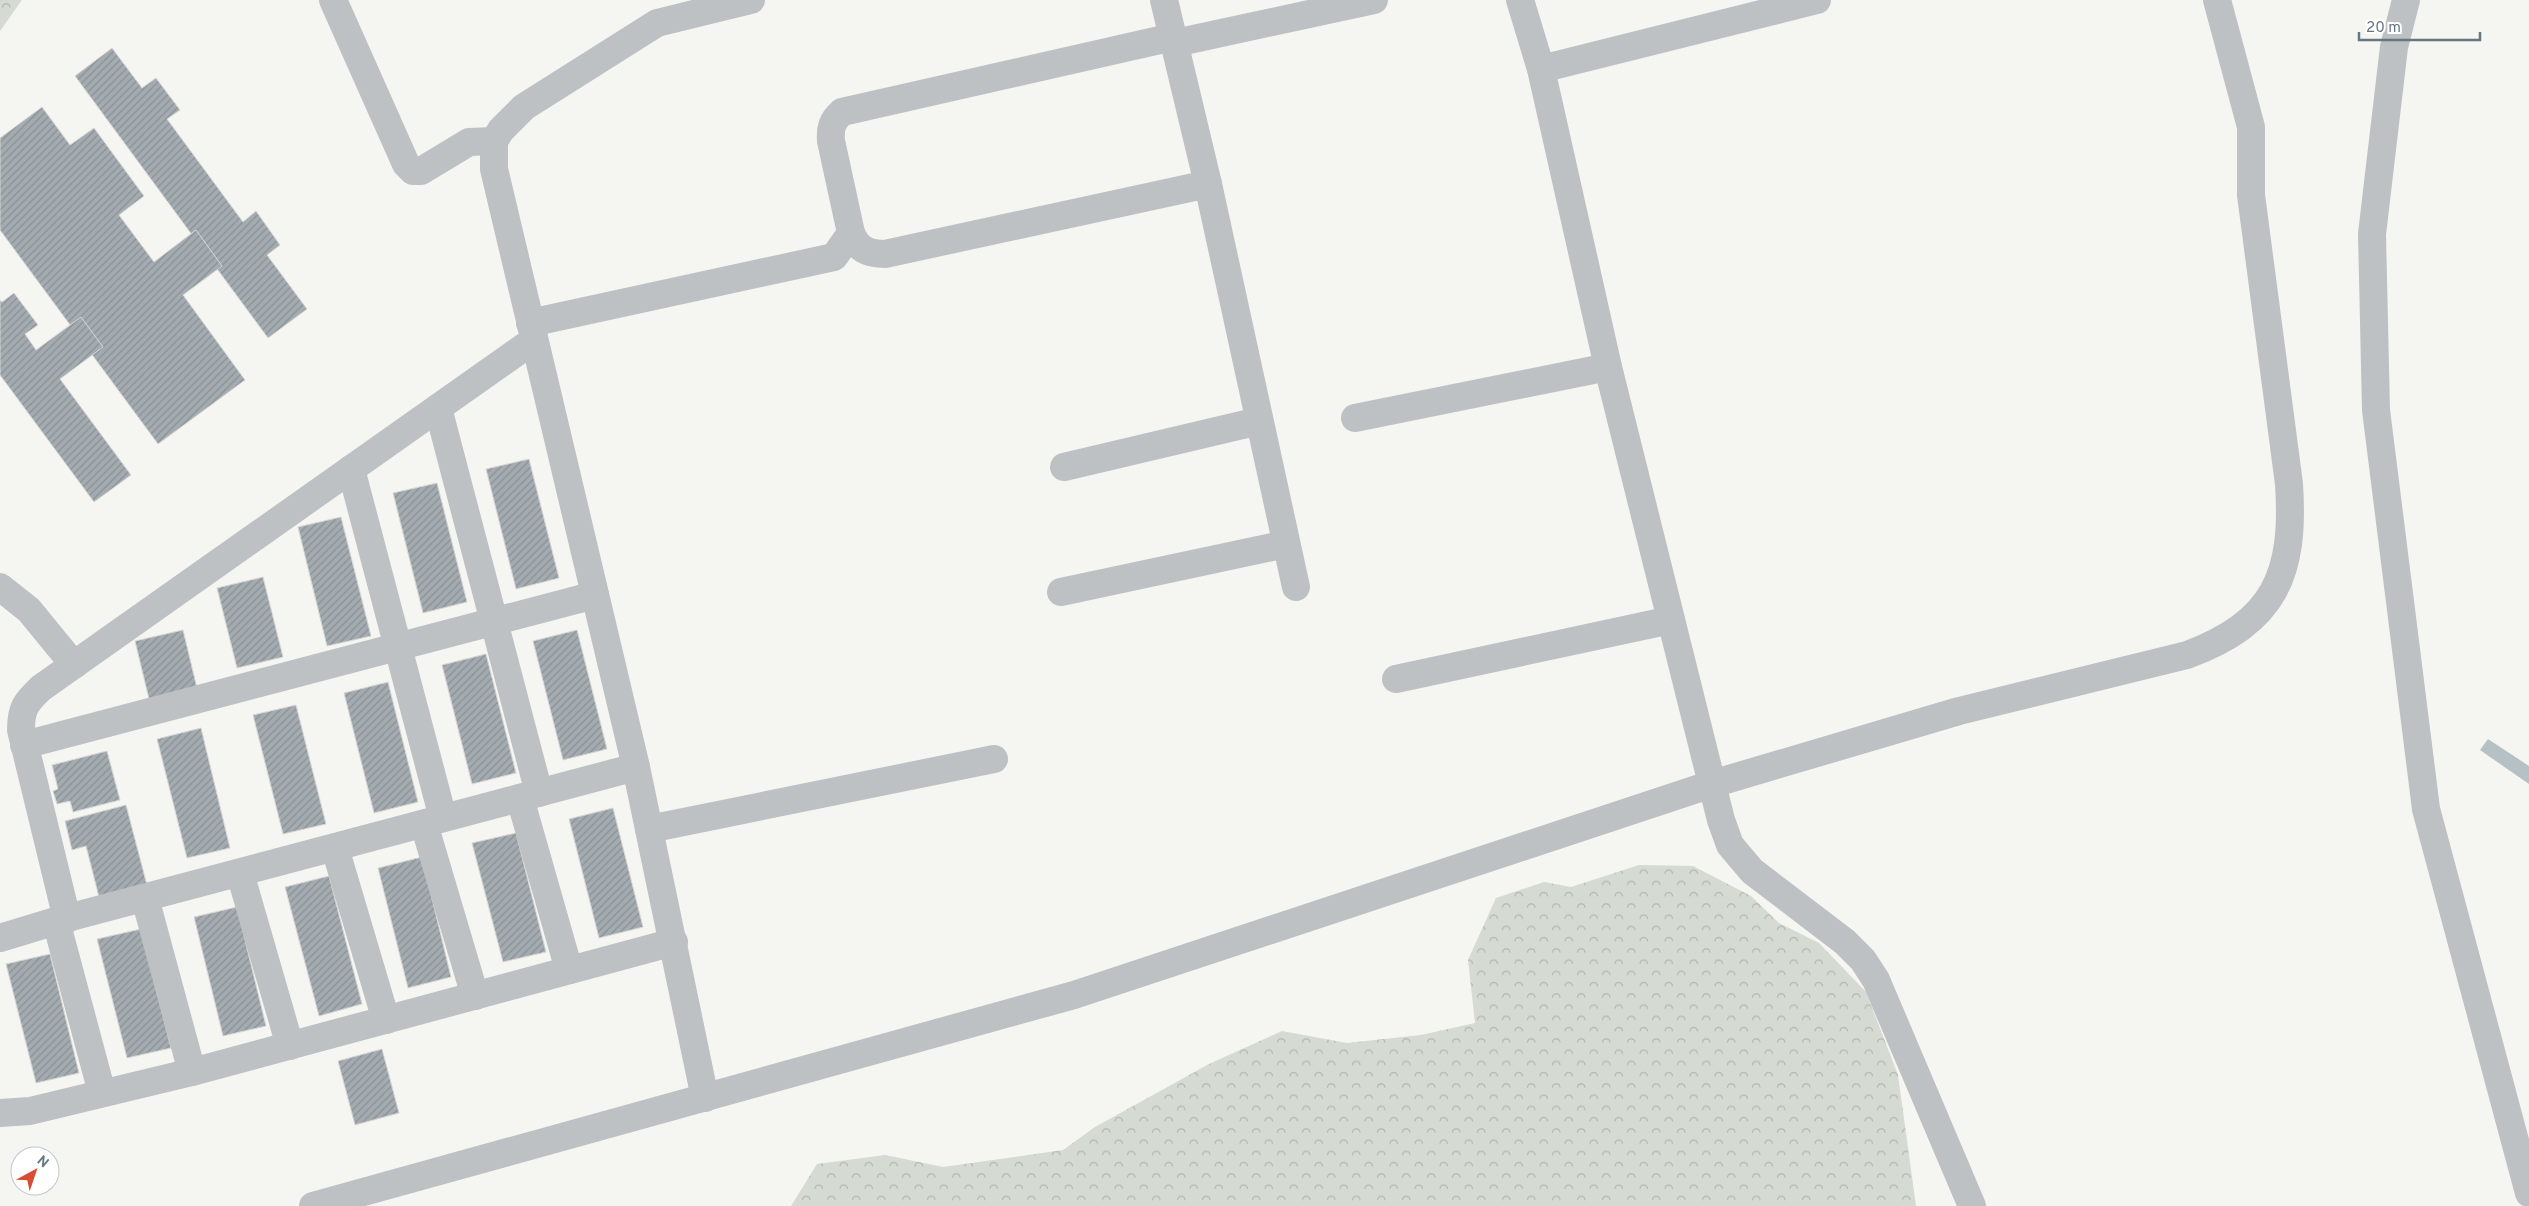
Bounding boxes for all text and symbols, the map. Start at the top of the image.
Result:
scale bar [2359,10,2480,42]
text: 20 m [2366,19,2401,38]
north arrow [10,1146,60,1196]
text: N [33,1152,52,1172]

